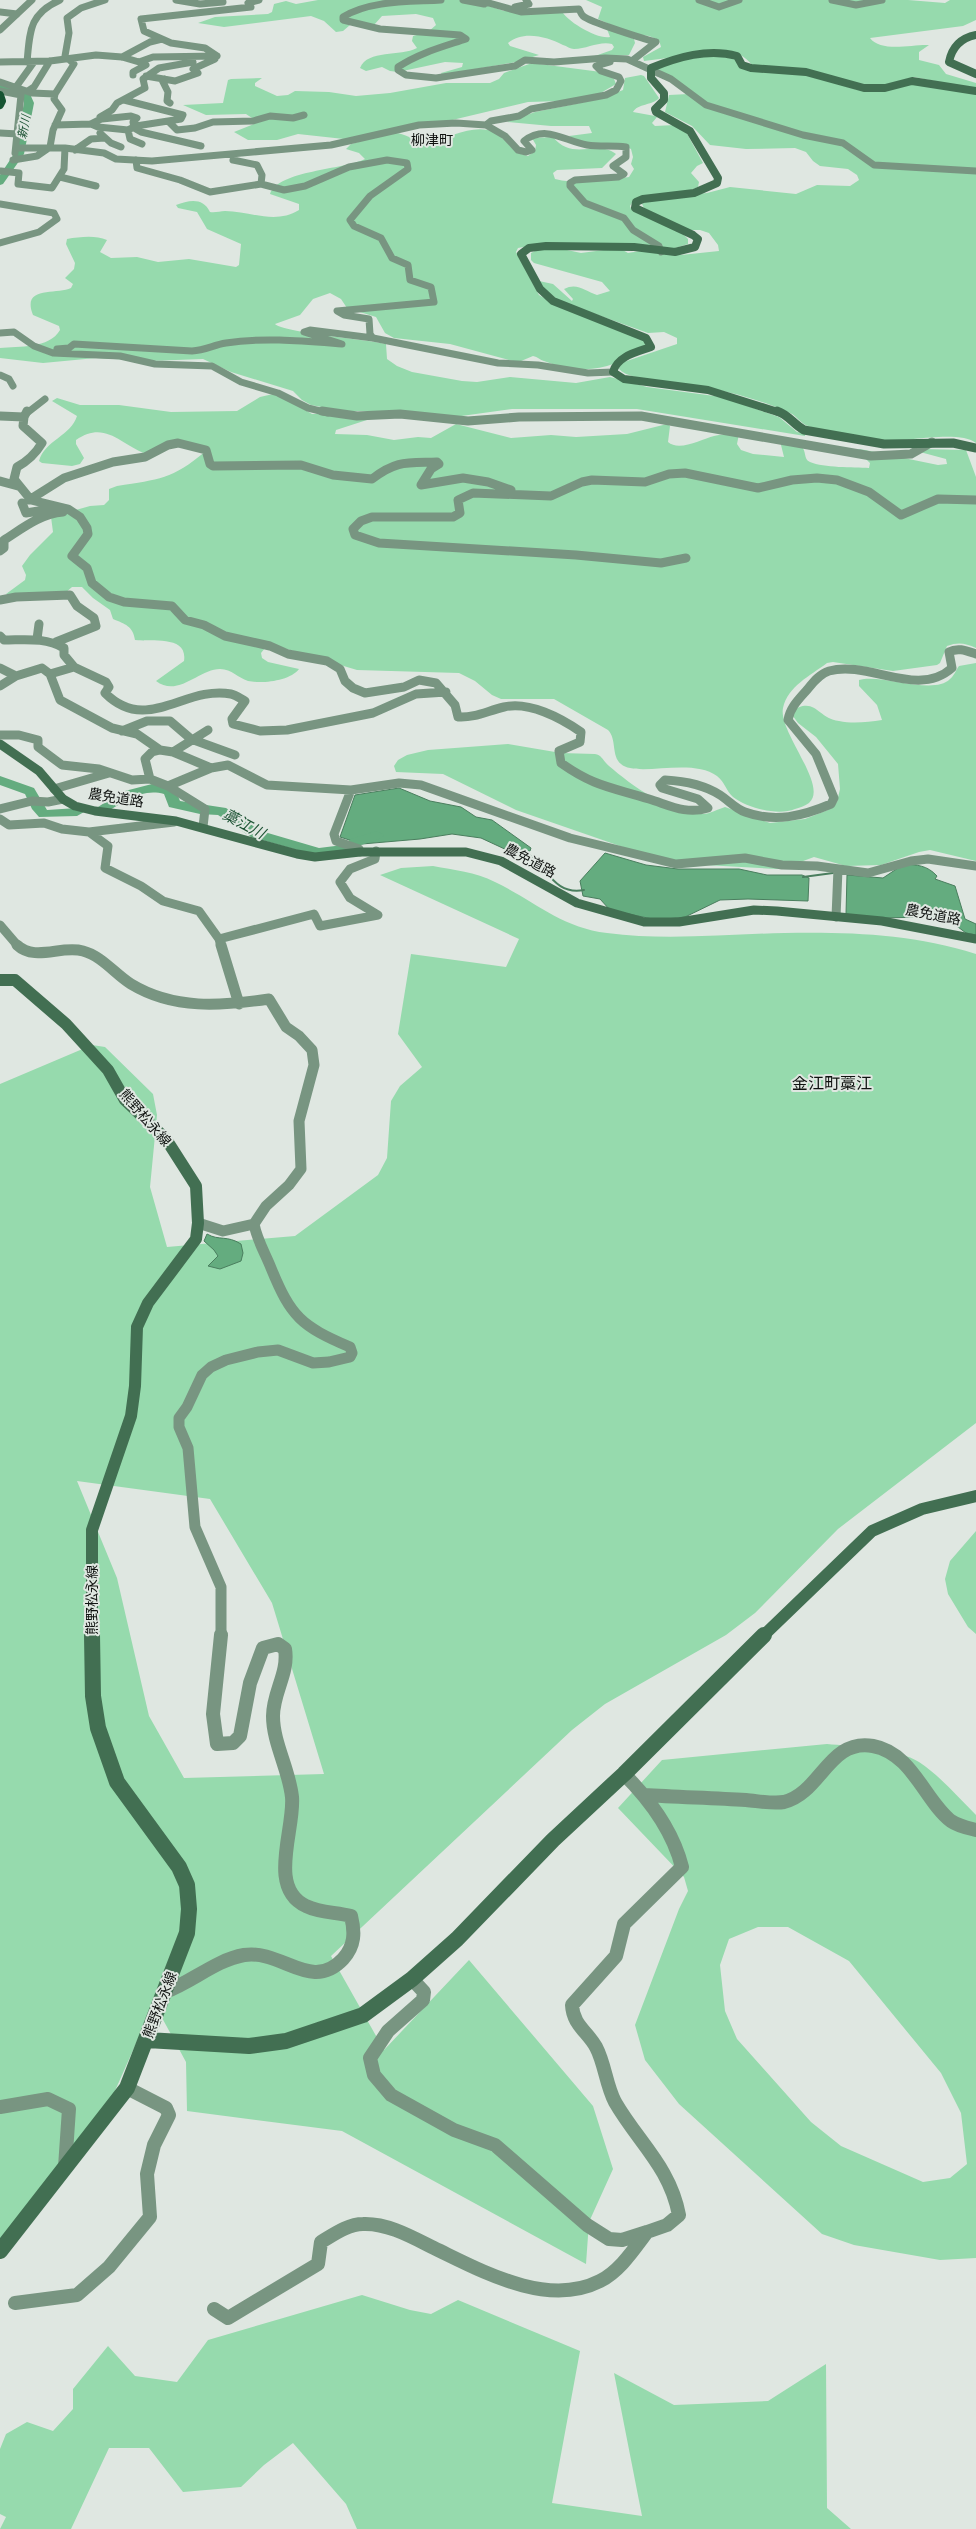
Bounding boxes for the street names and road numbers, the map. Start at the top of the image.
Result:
street label: 農免道路 [87,785,145,811]
street label: 農免道路 [501,840,559,882]
street label: 農免道路 [904,901,962,929]
street label: 熊野松永線 [116,1086,174,1150]
street label: 熊野松永線 [84,1565,101,1635]
street label: 熊野松永線 [140,1969,180,2041]

